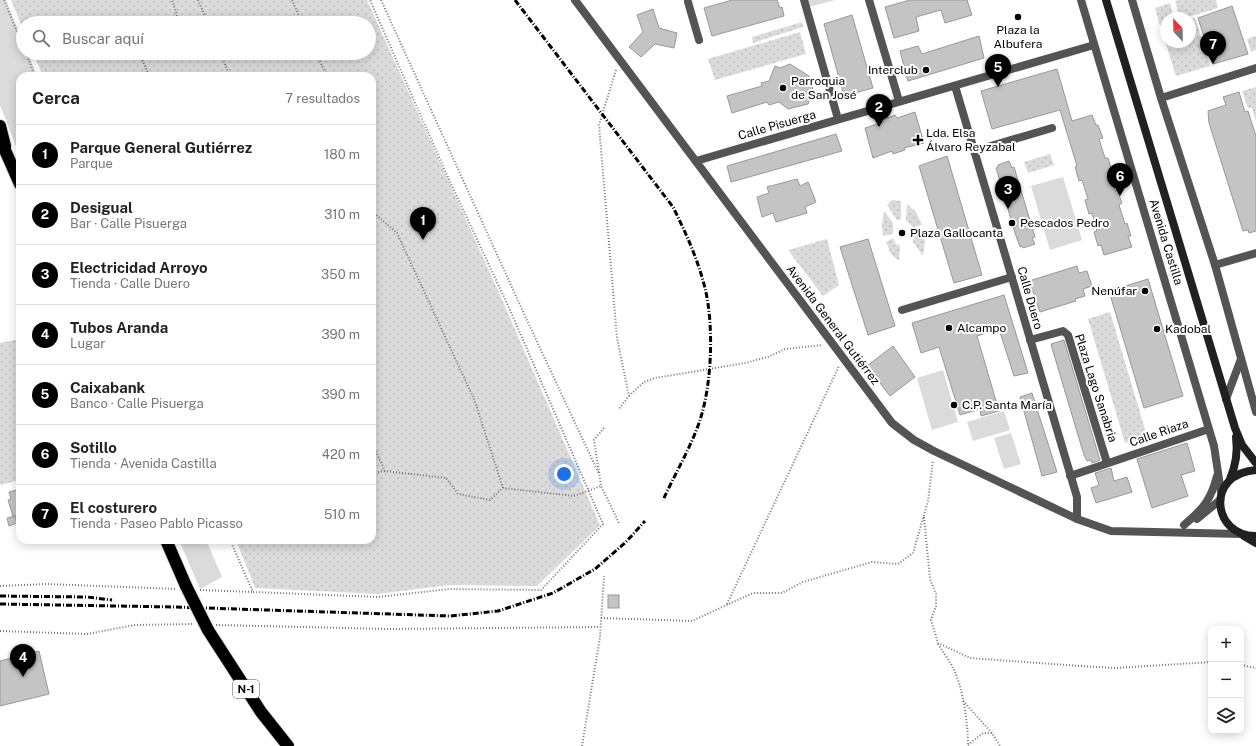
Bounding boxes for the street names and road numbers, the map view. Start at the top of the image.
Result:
street label: Calle Pisuerga [737,107,817,143]
street label: Avenida Castilla [1146,197,1186,287]
street label: Avenida General Gutiérrez [783,262,883,388]
street label: Calle Duero [1014,265,1046,331]
street label: Plaza Lago Sanabria [1072,332,1120,444]
street label: Calle Riaza [1128,416,1190,450]
road number: N-1 [233,680,259,698]

